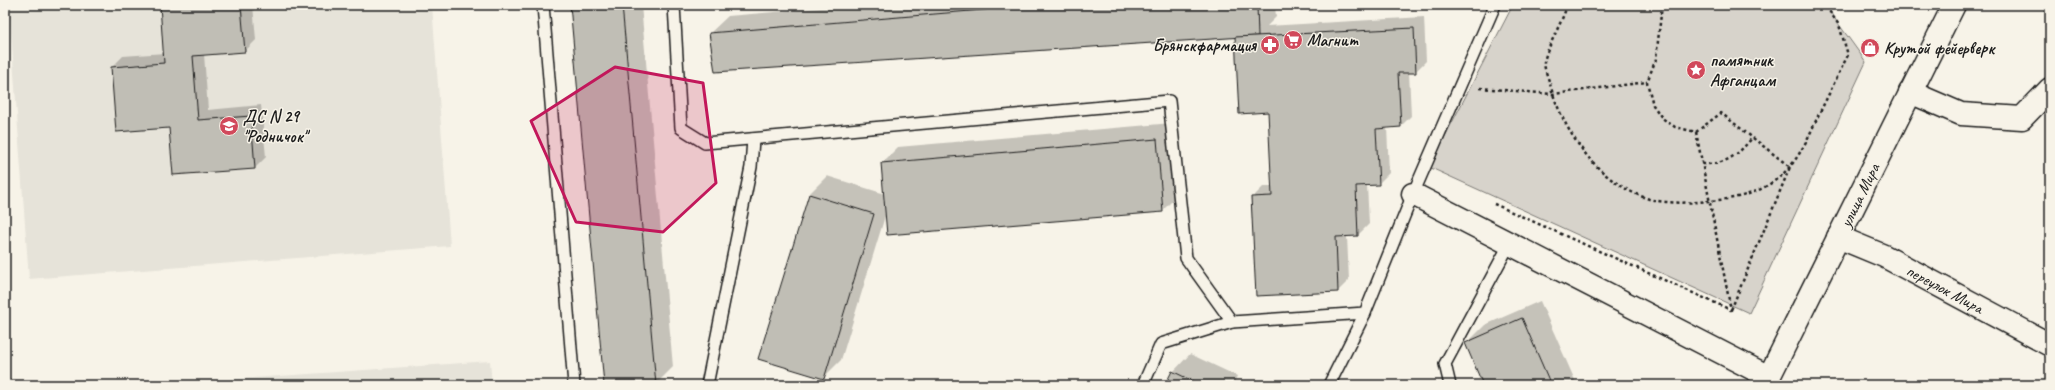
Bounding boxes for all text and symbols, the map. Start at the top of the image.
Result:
supermarket icon: Магнит [1282,29,1304,51]
place label: Магнит [1307,30,1359,51]
pharmacy icon: Брянскфармация [1259,34,1281,56]
place label: Брянскфармация [1153,35,1257,56]
shop icon: Крутой фейерверк [1859,37,1881,59]
place label: Крутой фейерверк [1884,38,1996,59]
place label: памятник Афганцам [1710,50,1776,91]
place icon: памятник Афганцам [1685,59,1707,81]
place label: ДС N 29 "Родничок" [243,106,311,147]
school or university icon: ДС N 29 "Родничок" [218,115,240,137]
street label: улица Мира [1834,159,1885,231]
street label: переулок Мира [1903,260,1989,319]

